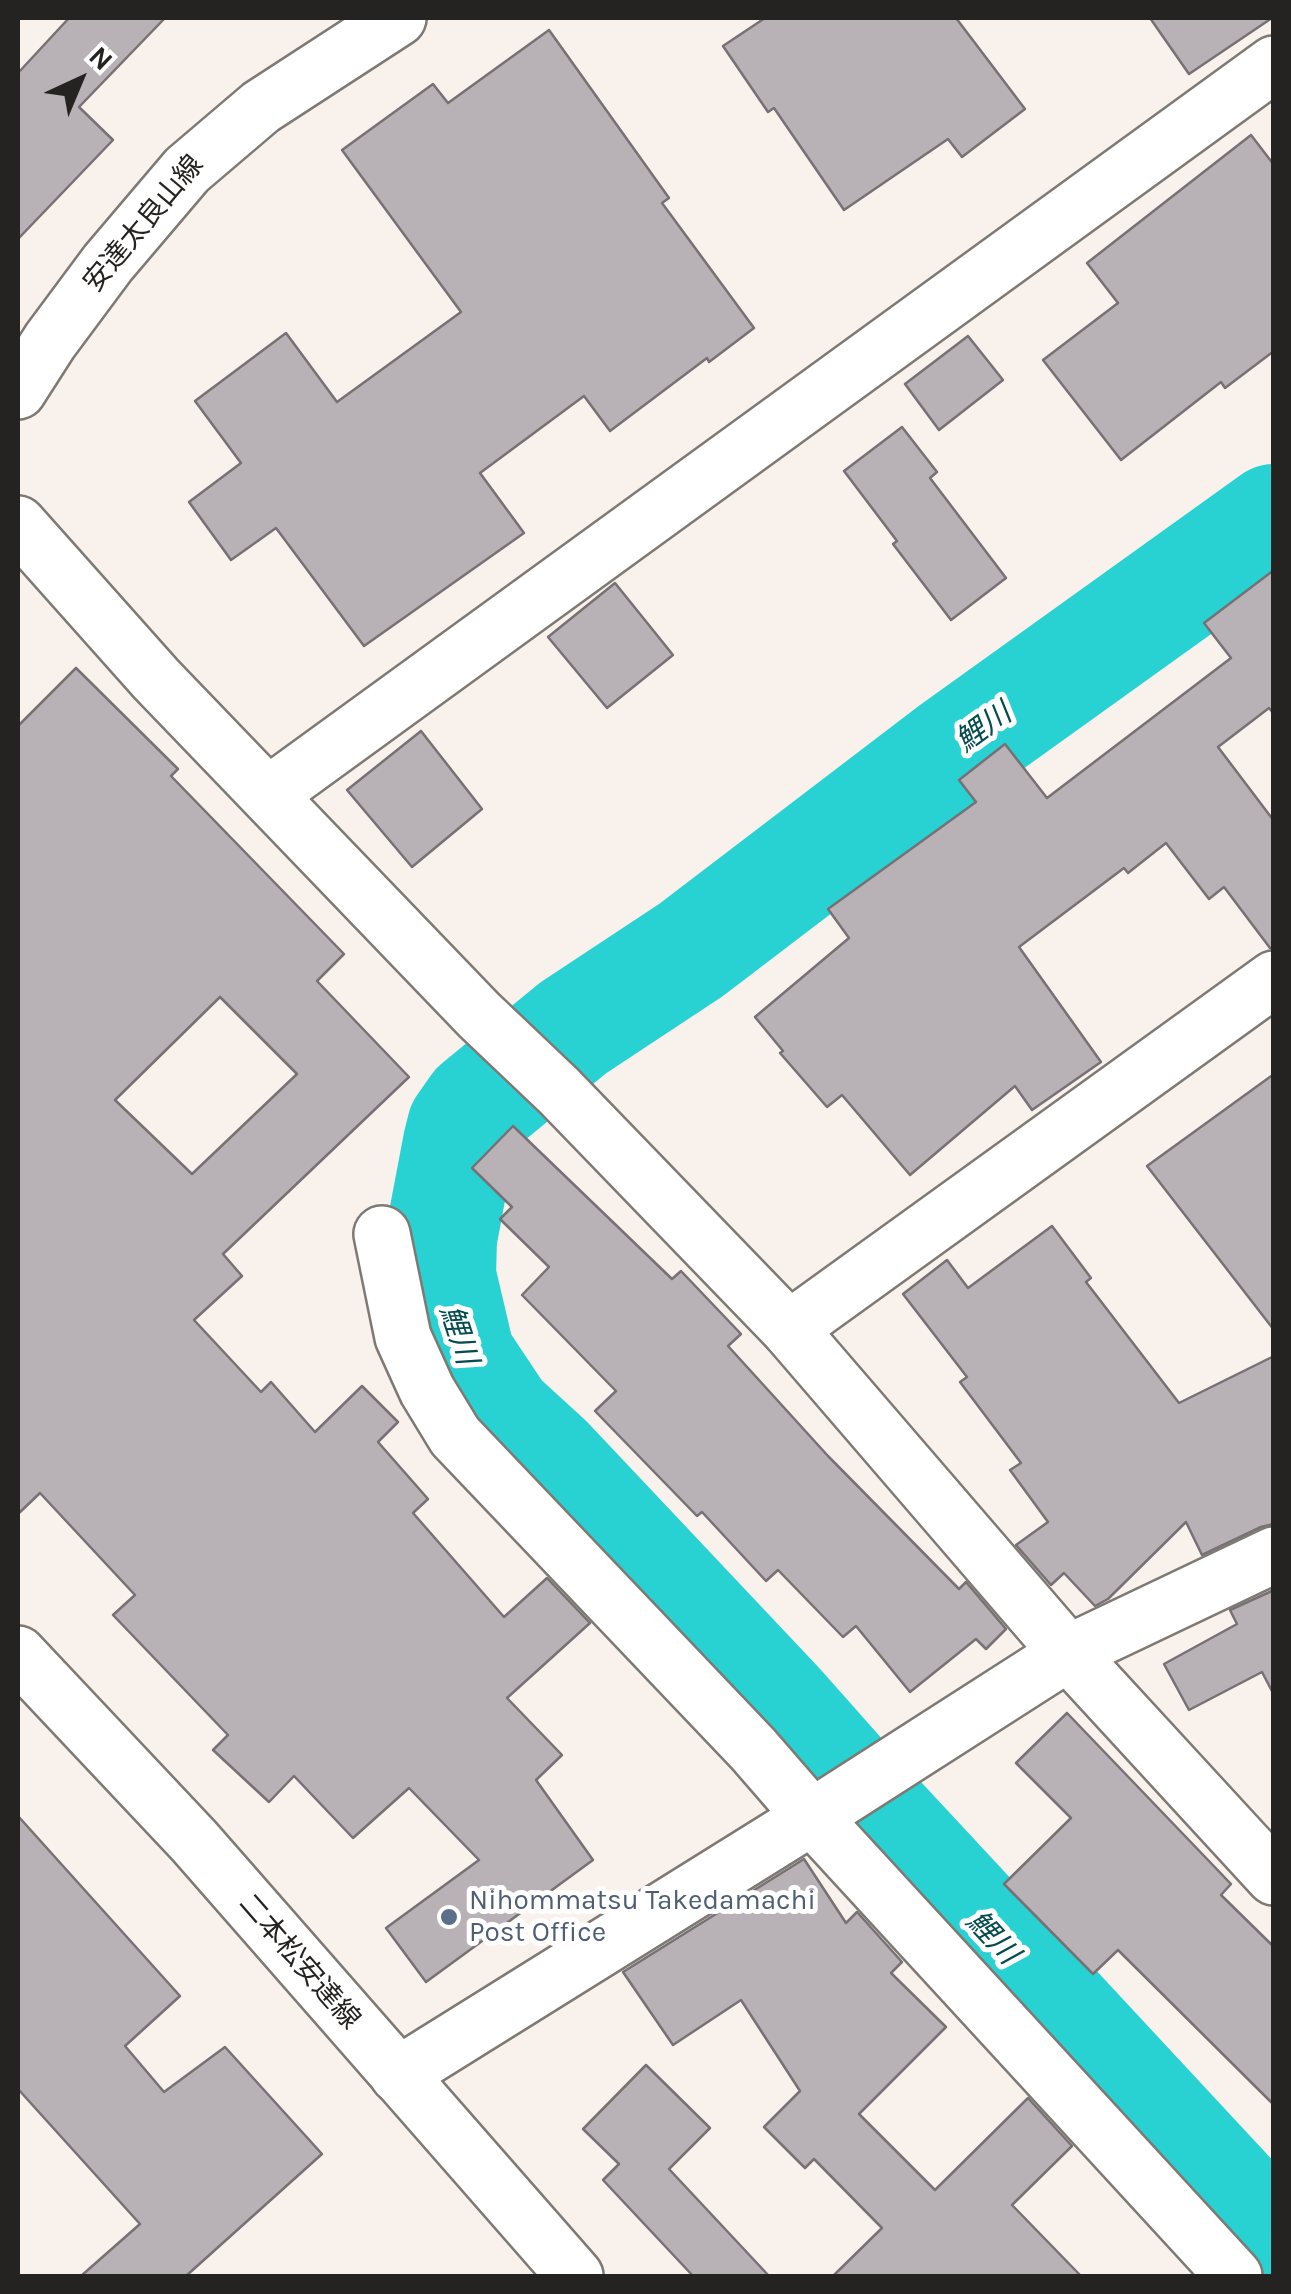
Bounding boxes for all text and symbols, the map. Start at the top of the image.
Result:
north arrow [30,30,130,130]
text: N [82,39,120,77]
street label: 安達太良山線 [77,149,211,299]
water label: 鯉川 [949,696,1019,760]
water label: 鯉川 [432,1301,484,1369]
place label: Nihommatsu Takedamachi Post Office [469,1884,816,1950]
street label: 二本松安達線 [231,1888,367,2036]
water label: 鯉川 [958,1904,1026,1972]
marker: Nihommatsu Takedamachi Post Office [438,1906,460,1928]

